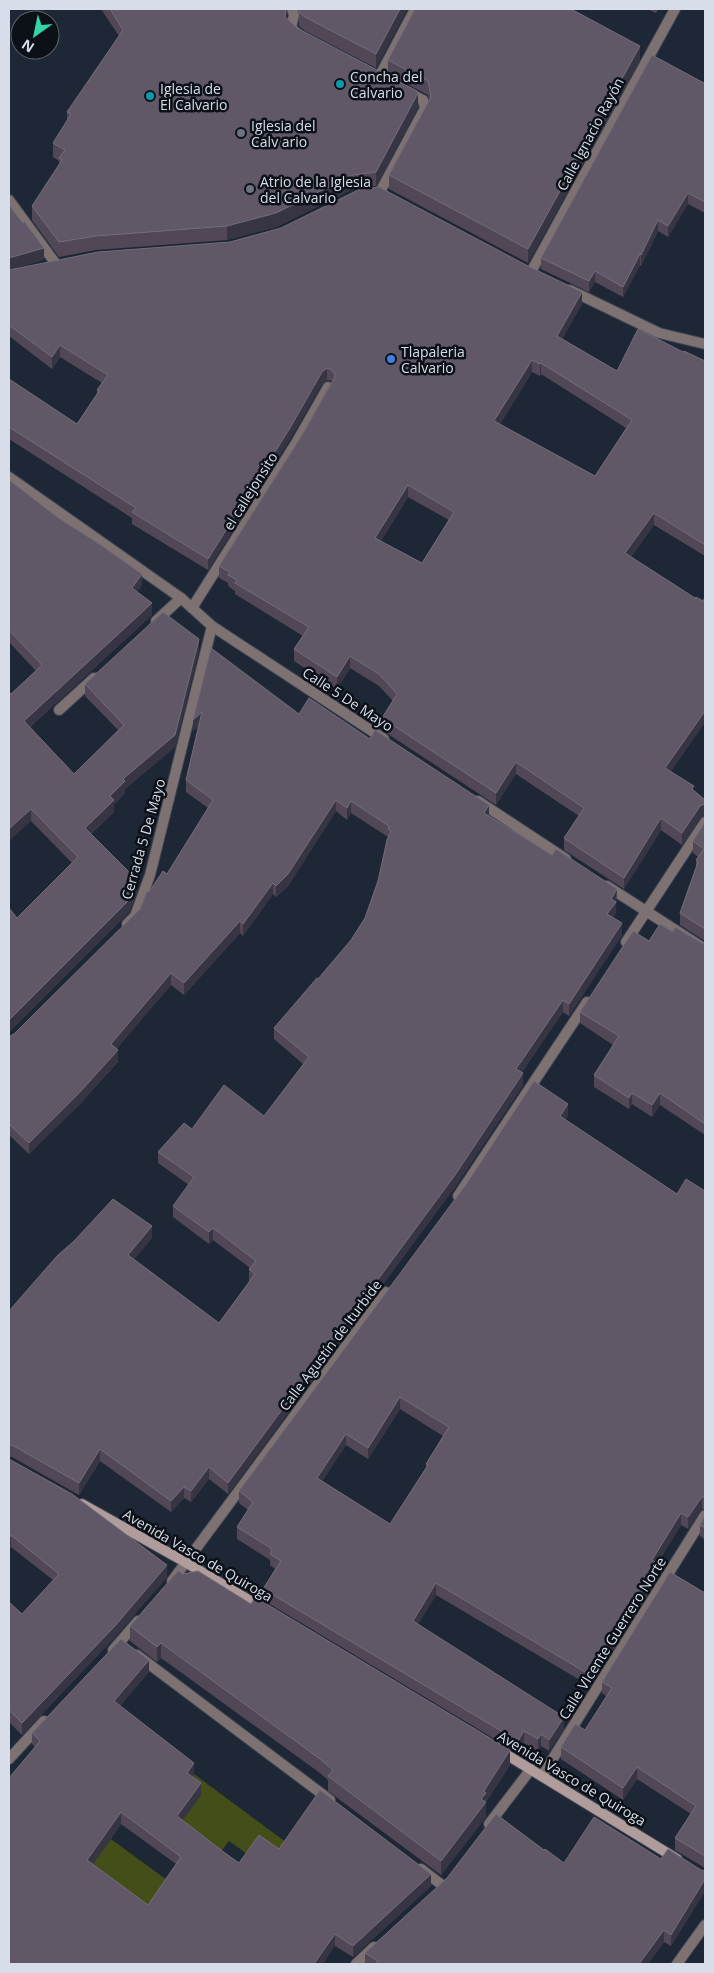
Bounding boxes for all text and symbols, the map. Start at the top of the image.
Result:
north arrow [10,10,60,60]
text: N [18,35,38,57]
place label: Concha del Calvario [350,67,423,102]
street label: Calle Ignacio Rayón [552,74,628,194]
marker: Concha del Calvario [334,78,346,90]
place label: Iglesia de El Calvario [160,79,228,114]
marker: Iglesia de El Calvario [144,90,156,102]
place label: Iglesia del Calv ario [251,116,316,151]
marker: Iglesia del Calv ario [235,127,247,139]
place label: Atrio de la Iglesia del Calvario [260,172,371,207]
marker: Atrio de la Iglesia del Calvario [244,183,256,195]
place label: Tlapaleria Calvario [401,342,465,377]
marker: Tlapaleria Calvario [385,353,397,365]
street label: el callejonsito [218,448,282,534]
street label: Calle 5 De Mayo [299,663,397,735]
street label: Cerrada 5 De Mayo [117,776,169,902]
street label: Calle Agustín de Iturbide [274,1276,386,1414]
street label: Avenida Vasco de Quiroga [120,1504,276,1606]
street label: Calle VIcente Guerrero Norte [554,1553,670,1723]
street label: Avenida Vasco de Quiroga [494,1726,650,1830]

